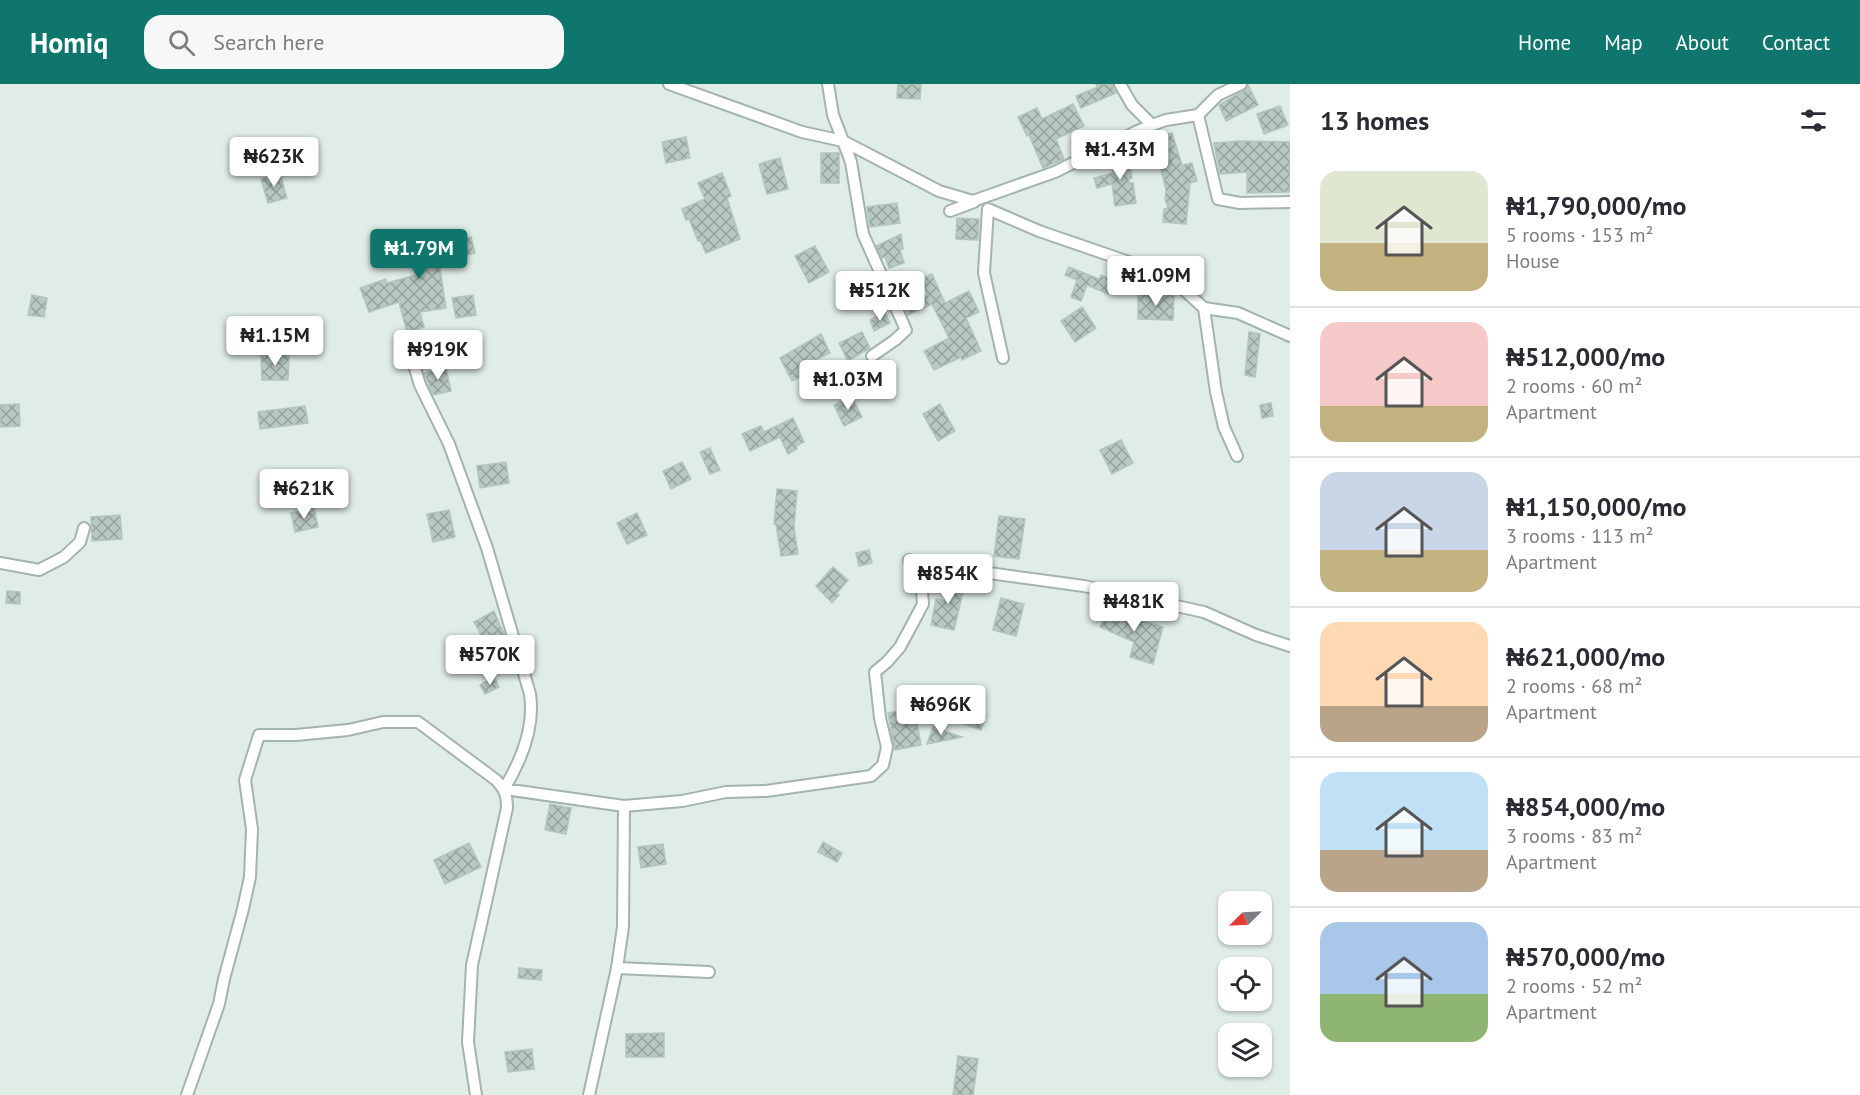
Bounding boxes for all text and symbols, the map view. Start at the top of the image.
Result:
search box [144,15,564,69]
text: Homiq [30,24,108,61]
icon: search [165,26,198,59]
text: Search here [213,28,324,56]
text: Home [1518,29,1571,56]
text: Map [1604,29,1643,56]
text: About [1676,29,1729,56]
text: Contact [1762,29,1830,56]
text: 13 homes [1320,104,1429,137]
icon: filters [1797,104,1830,137]
pin: ₦1.43M [1071,130,1169,181]
text: ₦1.43M [1085,136,1155,162]
pin: ₦623K [232,137,316,188]
text: ₦623K [244,143,304,169]
text: ₦1,790,000/mo [1506,189,1687,222]
icon: home [1368,195,1440,267]
text: 5 rooms · 153 m² [1506,222,1653,248]
pin: ₦1.79M [370,229,468,280]
text: ₦1.79M [384,235,454,261]
text: House [1506,248,1560,274]
pin: ₦1.09M [1107,256,1205,307]
text: ₦1.09M [1121,262,1191,288]
pin: ₦512K [838,271,922,322]
text: ₦512K [850,277,910,303]
pin: ₦1.15M [226,316,324,367]
text: ₦1.15M [240,322,310,348]
pin: ₦919K [396,330,480,381]
text: ₦919K [408,336,468,362]
text: ₦512,000/mo [1506,340,1665,373]
icon: home [1368,346,1440,418]
pin: ₦1.03M [799,360,897,411]
text: ₦1.03M [813,366,883,392]
text: 2 rooms · 60 m² [1506,373,1642,399]
text: Apartment [1506,399,1597,425]
pin: ₦621K [262,469,346,520]
text: ₦621K [274,475,334,501]
text: ₦1,150,000/mo [1506,490,1687,523]
icon: home [1368,496,1440,568]
text: 3 rooms · 113 m² [1506,523,1653,549]
text: Apartment [1506,549,1597,575]
pin: ₦854K [906,554,990,605]
text: ₦854K [918,560,978,586]
pin: ₦481K [1092,582,1176,633]
text: ₦481K [1104,588,1164,614]
pin: ₦570K [448,635,532,686]
text: ₦621,000/mo [1506,640,1665,673]
text: ₦570K [460,641,520,667]
icon: home [1368,646,1440,718]
text: 2 rooms · 68 m² [1506,673,1642,699]
pin: ₦696K [899,685,983,736]
text: ₦696K [911,691,971,717]
text: Apartment [1506,699,1597,725]
text: ₦854,000/mo [1506,790,1665,823]
icon: home [1368,796,1440,868]
text: 3 rooms · 83 m² [1506,823,1642,849]
text: Apartment [1506,849,1597,875]
north arrow [1218,891,1272,945]
map controls [1218,891,1272,1077]
text: ₦570,000/mo [1506,940,1665,973]
icon: home [1368,946,1440,1018]
button: locate [1218,957,1272,1011]
text: 2 rooms · 52 m² [1506,973,1642,999]
text: Apartment [1506,999,1597,1025]
button: layers [1218,1023,1272,1077]

